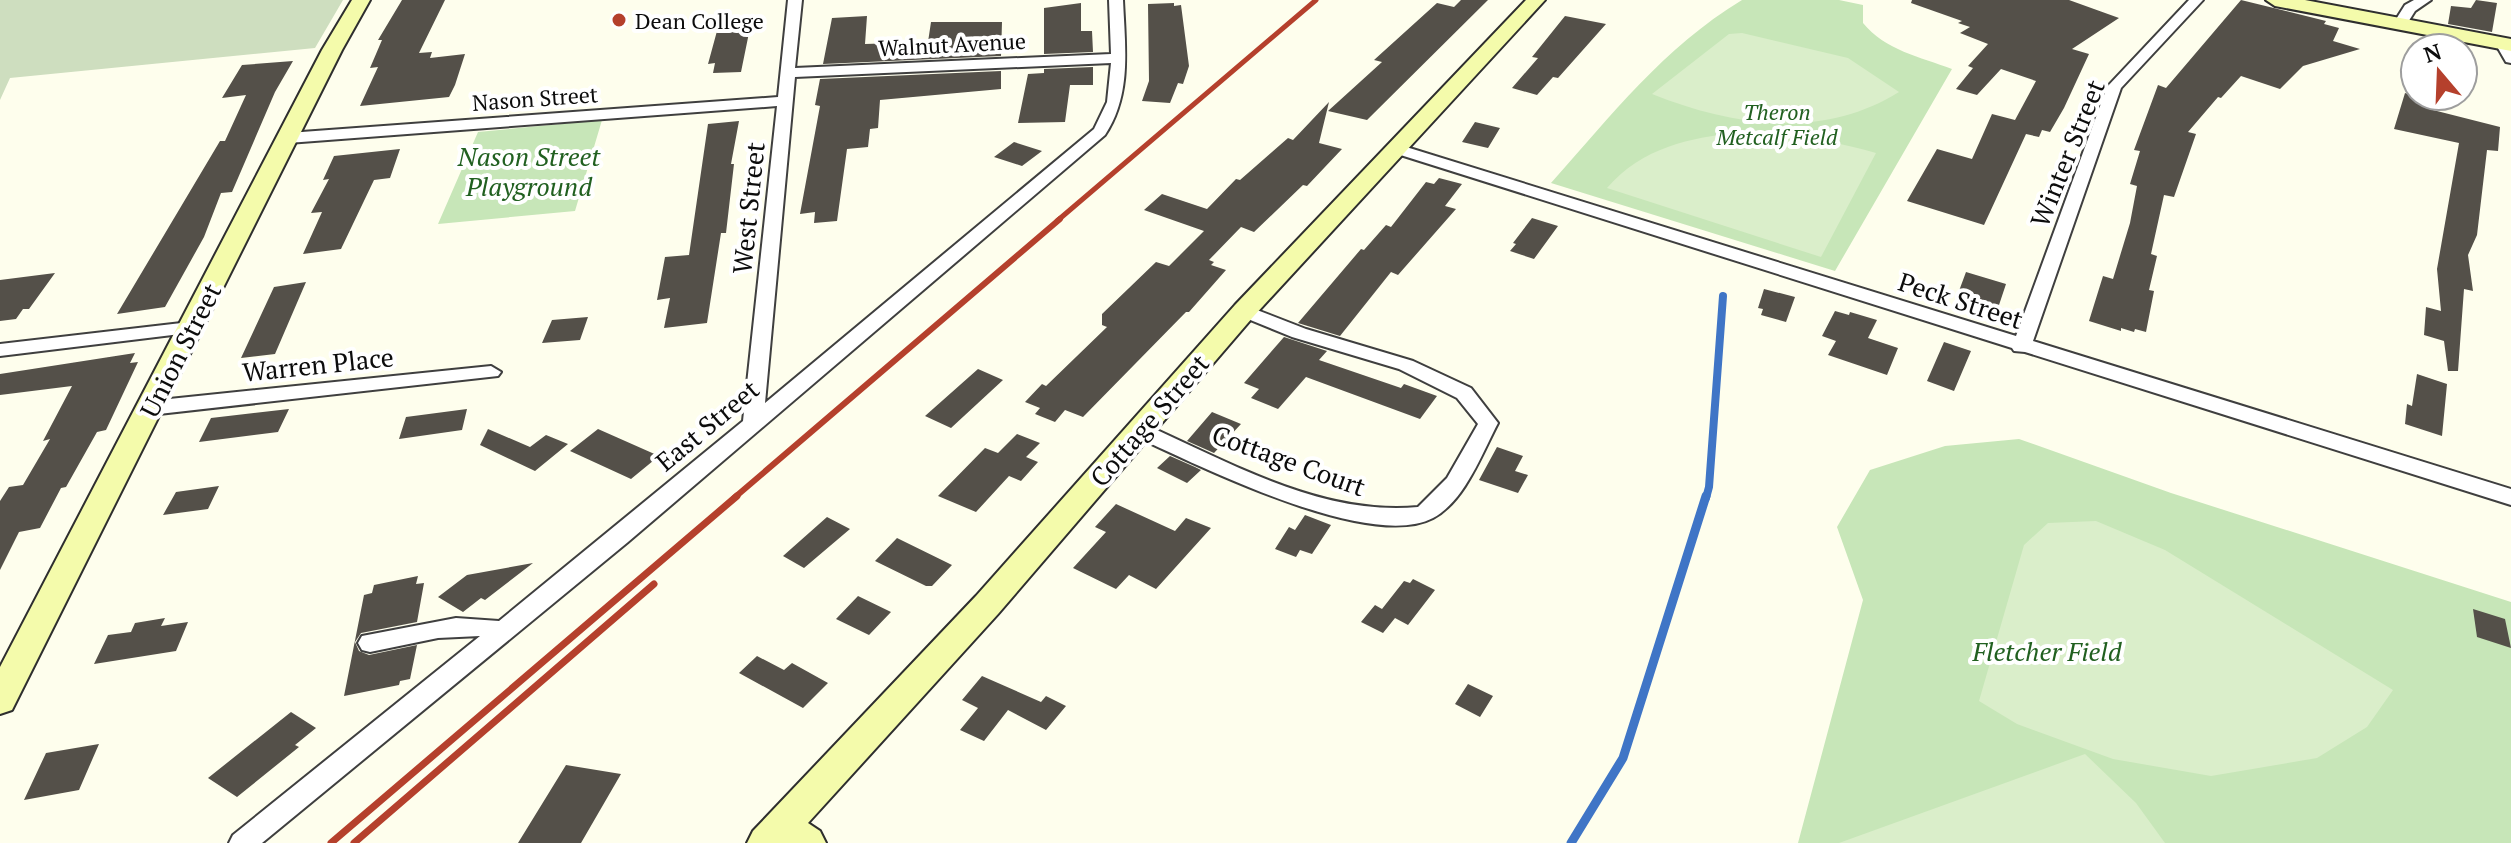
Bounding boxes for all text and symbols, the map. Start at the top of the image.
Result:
place label: Dean College [635,6,764,35]
marker: Dean College [610,11,628,29]
street label: Walnut Avenue [878,26,1026,62]
north arrow [2399,32,2479,112]
text: N [2420,36,2445,69]
street label: Winter Street [2022,74,2112,232]
street label: Nason Street [471,79,599,117]
park label: Theron Metcalf Field [1715,97,1839,151]
park label: Nason Street Playground [457,139,601,203]
street label: West Street [724,140,772,276]
street label: Peck Street [1894,264,2028,336]
street label: Union Street [132,277,229,423]
street label: Warren Place [241,339,395,389]
street label: Cottage Street [1082,346,1216,493]
street label: East Street [648,372,766,478]
street label: Cottage Court [1208,417,1371,504]
park label: Fletcher Field [1971,634,2123,668]

